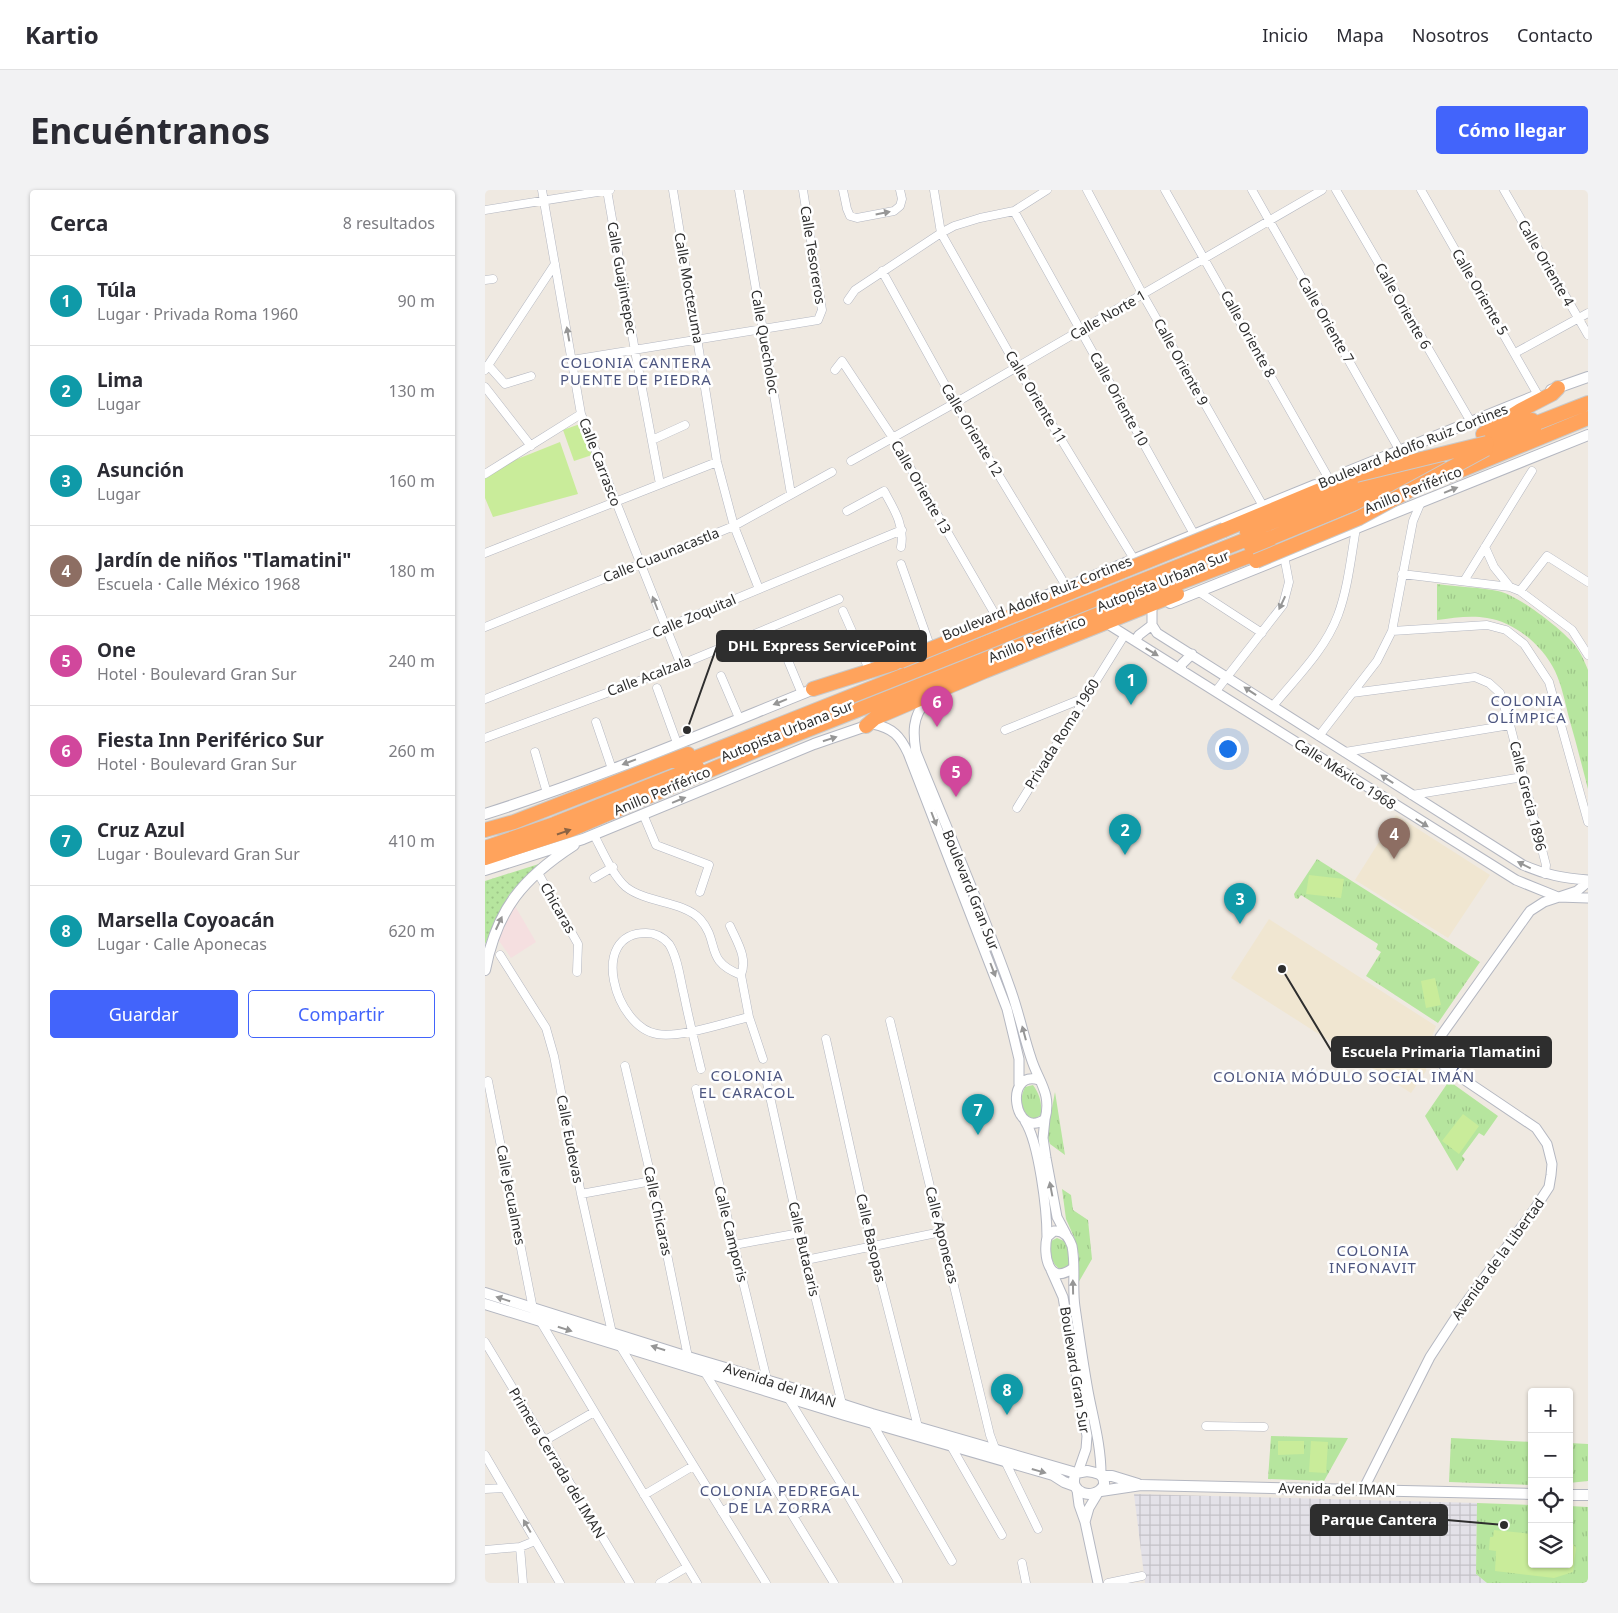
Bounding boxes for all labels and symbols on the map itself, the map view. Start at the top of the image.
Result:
street label: Calle Tesoreros [796,204,831,306]
one-way arrow [875,209,890,217]
street label: Calle Oriente 4 [1514,216,1579,309]
street label: Calle Guajintepec [603,220,642,336]
street label: Calle Moctezuma [670,231,709,345]
street label: Calle Oriente 5 [1448,245,1513,338]
street label: Calle Oriente 6 [1371,259,1436,352]
street label: Calle Oriente 7 [1294,273,1359,366]
street label: Calle Norte 1 [1066,285,1149,344]
street label: Calle Oriente 8 [1217,287,1280,381]
street label: Calle Quecholoc [747,288,784,396]
street label: Calle Oriente 9 [1150,315,1213,409]
one-way arrow [563,325,571,341]
street label: Calle Oriente 11 [1001,347,1072,447]
street label: Calle Oriente 10 [1086,348,1153,449]
district label: COLONIA CANTERA PUENTE DE PIEDRA [560,352,712,389]
street label: Calle Oriente 12 [937,380,1008,480]
street label: Boulevard Adolfo Ruiz Cortines [1315,399,1511,492]
street label: Calle Carrasco [575,415,626,509]
street label: Calle Oriente 13 [887,437,956,537]
street label: Anillo Periférico [1361,461,1464,518]
one-way arrow [1444,486,1459,493]
street label: Calle Cuaunacastla [600,523,722,587]
street label: Autopista Urbana Sur [1094,545,1232,616]
street label: Boulevard Adolfo Ruiz Cortines [939,551,1135,644]
street label: Calle Zoquital [649,589,739,642]
one-way arrow [651,596,658,611]
one-way arrow [1278,596,1286,610]
street label: Anillo Periférico [985,610,1088,667]
callout: DHL Express ServicePoint [717,631,926,661]
text: DHL Express ServicePoint [728,635,917,655]
one-way arrow [1146,647,1159,656]
street label: Calle Acalzala [604,651,694,700]
pin: 1 [1115,664,1147,705]
street label: Privada Roma 1960 [1020,675,1103,793]
pin: 6 [921,686,953,727]
one-way arrow [1243,686,1257,696]
district label: COLONIA OLÍMPICA [1487,690,1567,727]
street label: Autopista Urbana Sur [718,695,856,766]
one-way arrow [773,699,787,707]
street label: Calle México 1968 [1291,734,1400,814]
one-way arrow [822,735,837,742]
your location [1215,736,1241,762]
street label: Calle Grecia 1896 [1506,739,1551,853]
pin: 5 [940,756,972,797]
one-way arrow [621,758,636,766]
street label: Anillo Periférico [610,762,713,820]
one-way arrow [1380,774,1393,783]
one-way arrow [672,795,686,803]
one-way arrow [930,811,938,826]
pin: 2 [1109,814,1141,855]
pin: 4 [1378,818,1410,859]
one-way arrow [1416,818,1429,828]
street label: Boulevard Gran Sur [939,827,1004,953]
one-way arrow [557,828,572,835]
one-way arrow [1517,861,1532,869]
street label: Chicaras [536,879,581,937]
pin: 3 [1224,883,1256,924]
one-way arrow [496,916,504,930]
one-way arrow [989,963,997,977]
one-way arrow [1020,1026,1028,1041]
callout: Escuela Primaria Tlamatini [1332,1037,1551,1067]
text: Escuela Primaria Tlamatini [1342,1041,1540,1061]
district label: COLONIA EL CARACOL [699,1065,795,1102]
district label: COLONIA MÓDULO SOCIAL IMÁN [1213,1066,1475,1086]
street label: Calle Eudevas [553,1093,588,1185]
pin: 7 [962,1094,994,1135]
street label: Calle Jecualmes [492,1143,531,1247]
street label: Calle Chicaras [640,1164,677,1258]
one-way arrow [1047,1180,1055,1196]
street label: Calle Camporis [710,1184,753,1284]
street label: Calle Aponecas [921,1184,964,1286]
street label: Calle Basopas [852,1192,891,1285]
street label: Avenida de la Libertad [1447,1194,1548,1323]
street label: Calle Butacaris [784,1200,825,1298]
district label: COLONIA INFONAVIT [1329,1240,1417,1277]
one-way arrow [1069,1279,1077,1295]
one-way arrow [495,1295,510,1302]
street label: Boulevard Gran Sur [1056,1305,1095,1435]
one-way arrow [557,1326,572,1334]
one-way arrow [650,1343,665,1351]
street label: Avenida del IMAN [722,1357,839,1412]
pin: 8 [991,1374,1023,1415]
street label: Primera Cerrada del IMAN [505,1384,610,1542]
one-way arrow [1031,1467,1047,1475]
street label: Avenida del IMAN [1278,1478,1396,1499]
district label: COLONIA PEDREGAL DE LA ZORRA [700,1480,860,1517]
callout: Parque Cantera [1311,1505,1447,1535]
text: Parque Cantera [1321,1509,1437,1529]
one-way arrow [522,1519,531,1532]

